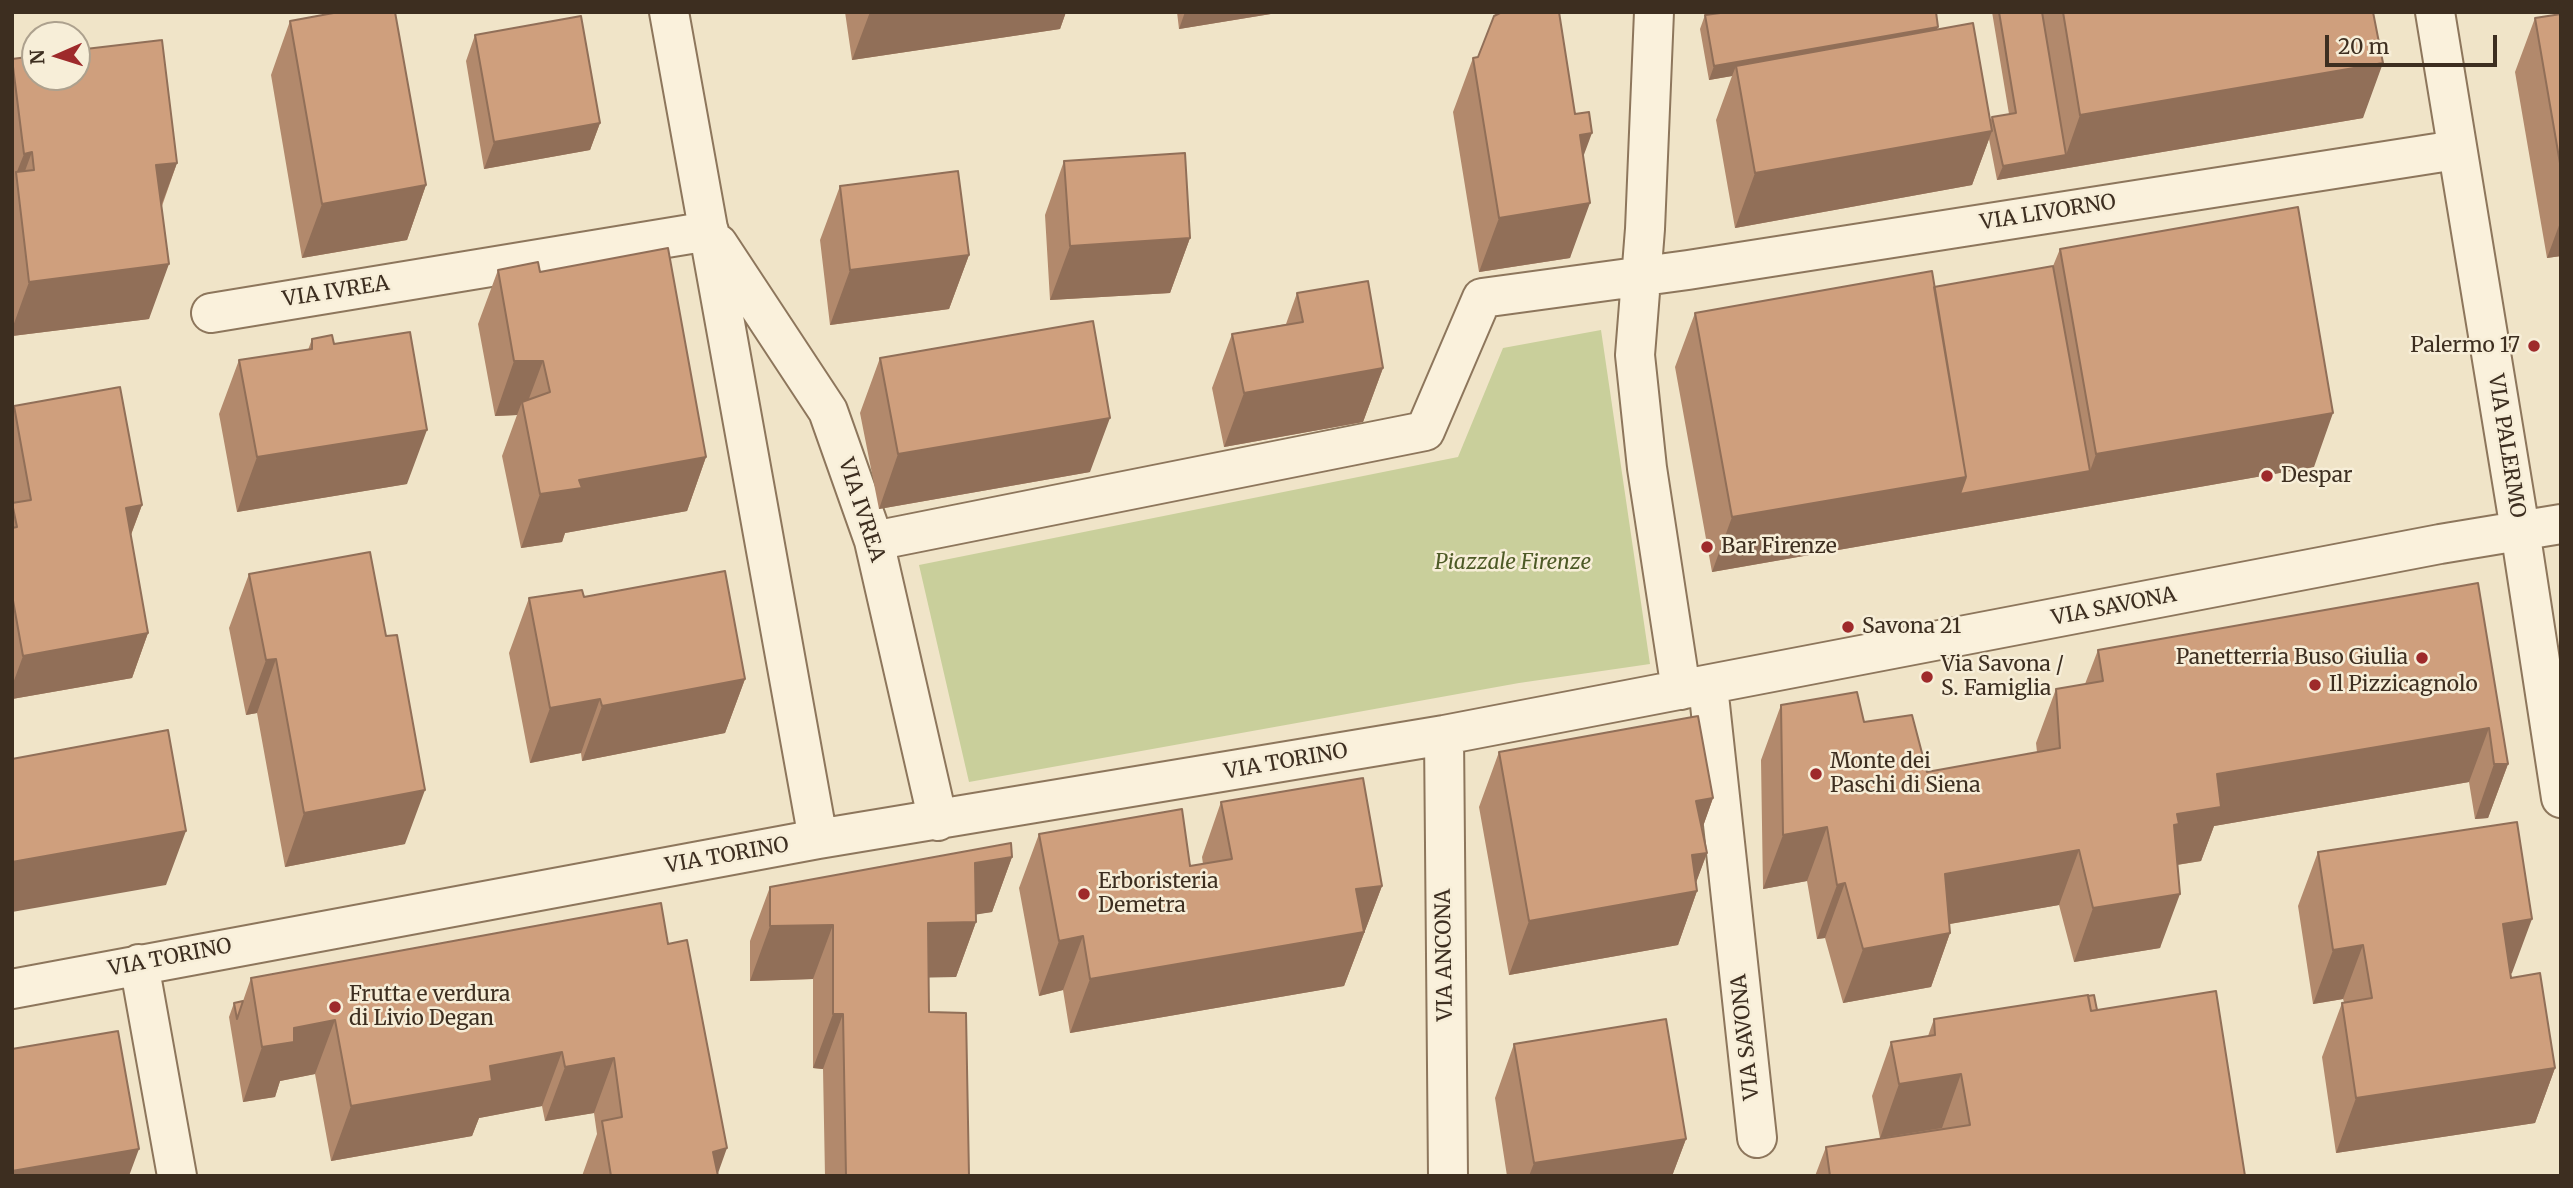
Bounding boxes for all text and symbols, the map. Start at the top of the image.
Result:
north arrow [21,21,91,91]
scale bar [2328,21,2500,65]
text: 20 m [2338,33,2389,60]
text: N [25,49,49,65]
street label: VIA LIVORNO [1978,190,2118,236]
street label: VIA IVREA [281,271,391,313]
place label: Palermo 17 [2410,333,2520,359]
marker: Palermo 17 [2526,338,2542,354]
street label: VIA PALERMO [2482,372,2530,520]
street label: VIA IVREA [832,455,890,565]
place label: Despar [2281,463,2352,489]
marker: Despar [2259,468,2275,484]
place label: Bar Firenze [1721,534,1837,560]
marker: Bar Firenze [1699,539,1715,555]
park label: Piazzale Firenze [1435,550,1591,576]
street label: VIA SAVONA [2050,583,2178,631]
place label: Savona 21 [1862,614,1961,640]
marker: Savona 21 [1840,619,1856,635]
place label: Panetterria Buso Giulia [2176,645,2408,671]
marker: Panetterria Buso Giulia [2414,650,2430,666]
place label: Via Savona / S. Famiglia [1941,652,2064,702]
marker: Via Savona / S. Famiglia [1919,669,1935,685]
place label: Il Pizzicagnolo [2329,672,2478,698]
marker: Il Pizzicagnolo [2307,677,2323,693]
street label: VIA TORINO [1222,739,1350,785]
place label: Monte dei Paschi di Siena [1830,749,1980,799]
marker: Monte dei Paschi di Siena [1808,766,1824,782]
street label: VIA TORINO [663,833,791,879]
place label: Erboristeria Demetra [1098,869,1219,919]
marker: Erboristeria Demetra [1076,886,1092,902]
street label: VIA ANCONA [1431,889,1459,1021]
street label: VIA TORINO [106,934,234,982]
street label: VIA SAVONA [1727,973,1765,1101]
place label: Frutta e verdura di Livio Degan [349,982,510,1032]
marker: Frutta e verdura di Livio Degan [327,999,343,1015]

